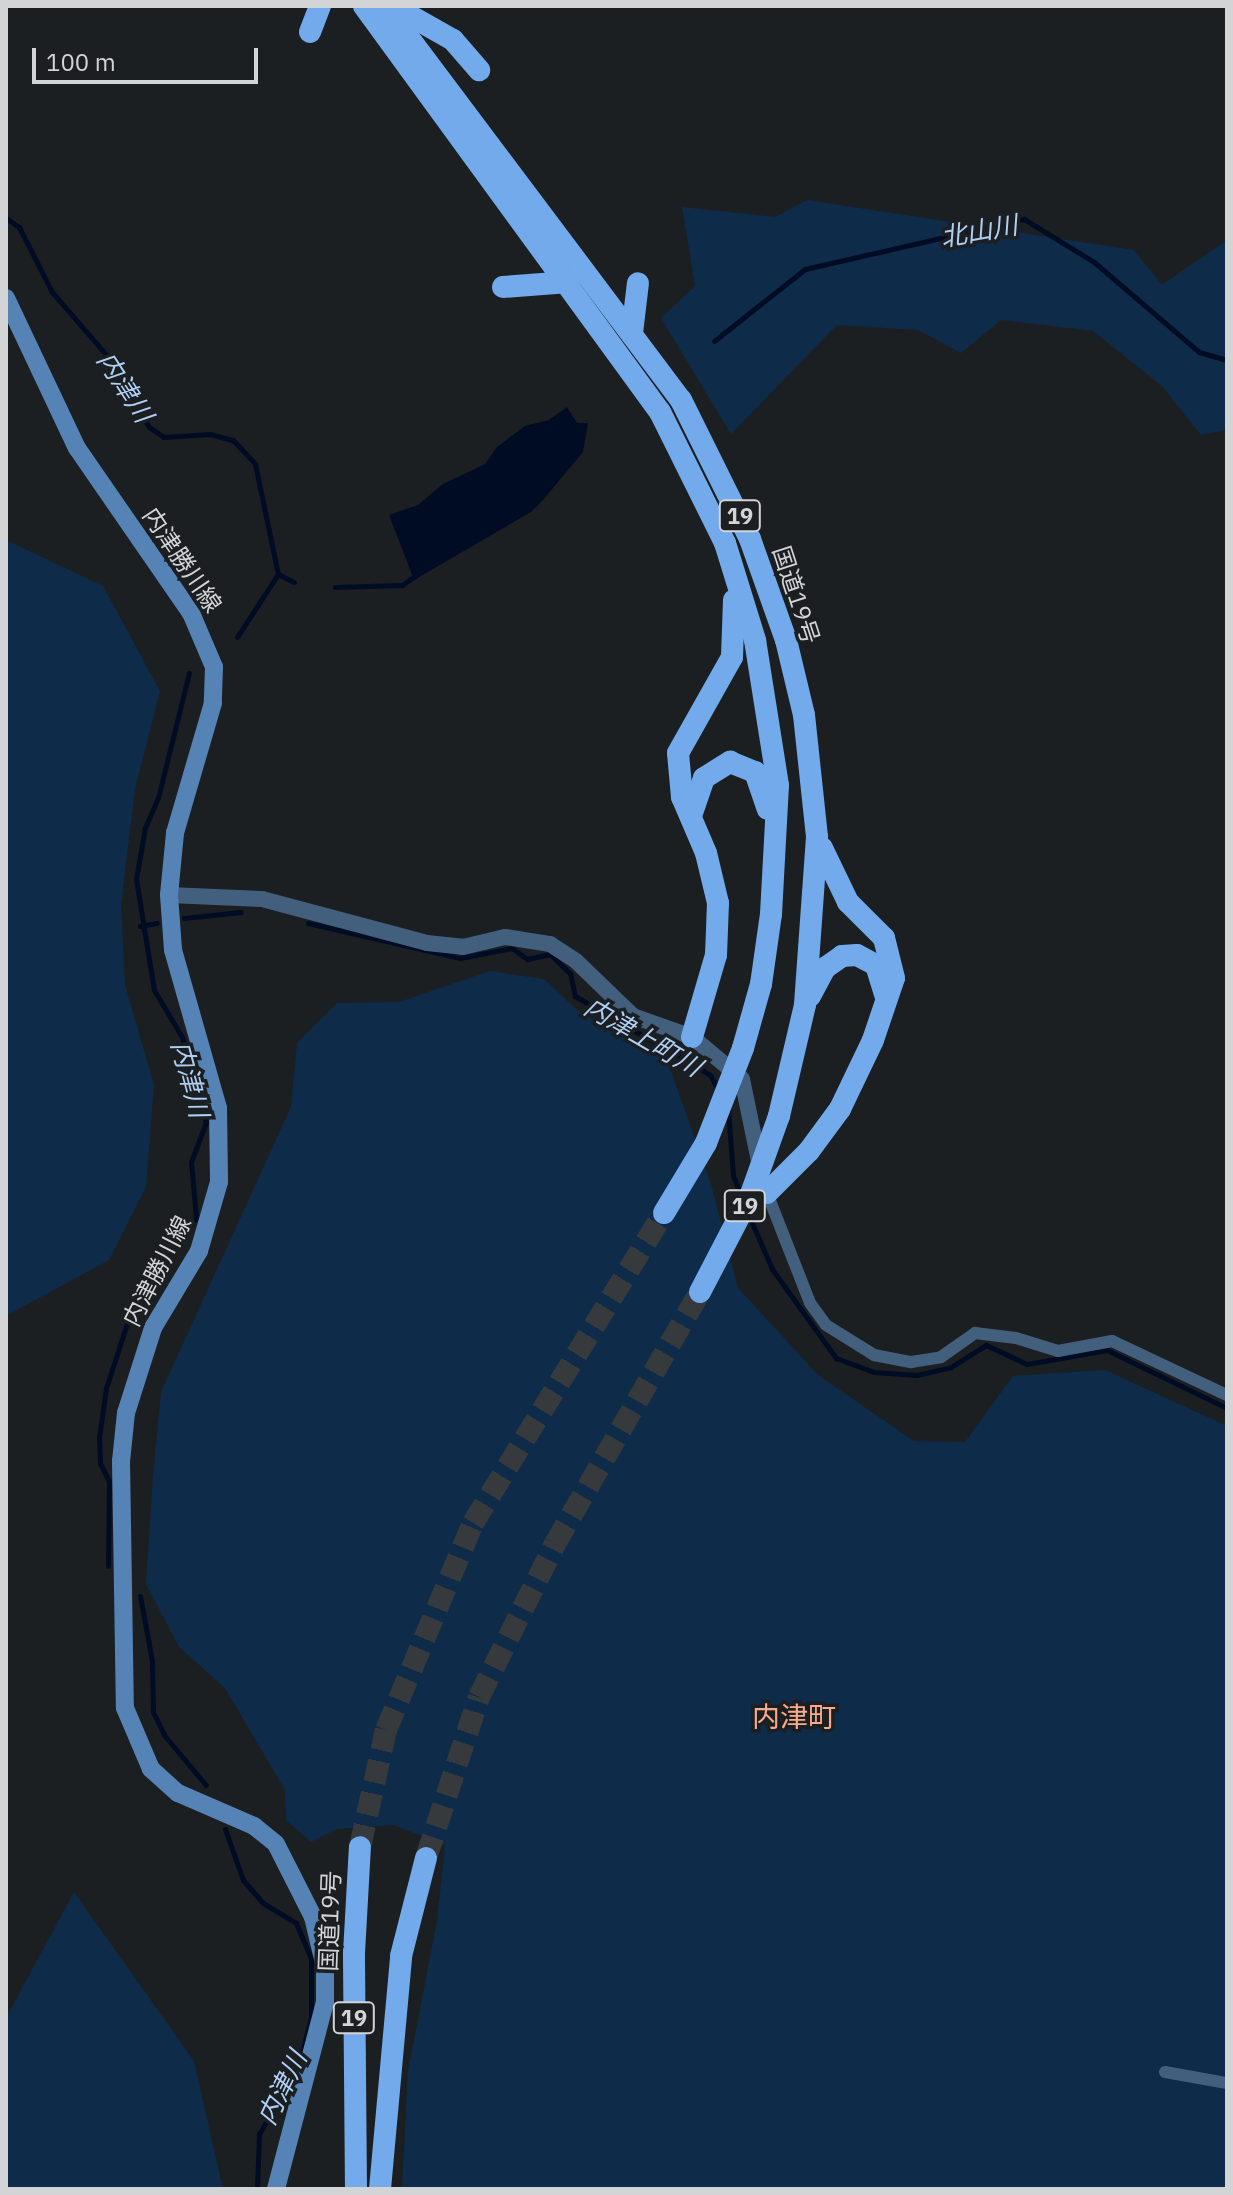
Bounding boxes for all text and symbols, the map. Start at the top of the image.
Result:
scale bar [36,32,262,82]
text: 100 m [46,46,116,78]
water label: 北山川 [938,209,1020,253]
water label: 内津川 [91,346,159,428]
road number: 19 [718,498,762,534]
street label: 内津勝川線 [137,502,227,618]
street label: 国道19号 [767,543,825,647]
water label: 内津上町川 [579,991,707,1083]
water label: 内津川 [165,1037,215,1121]
road number: 19 [723,1188,767,1224]
street label: 内津勝川線 [117,1211,197,1331]
district label: 内津町 [752,1700,836,1734]
street label: 国道19号 [314,1870,346,1972]
road number: 19 [332,2000,376,2036]
water label: 内津川 [251,2046,313,2130]

